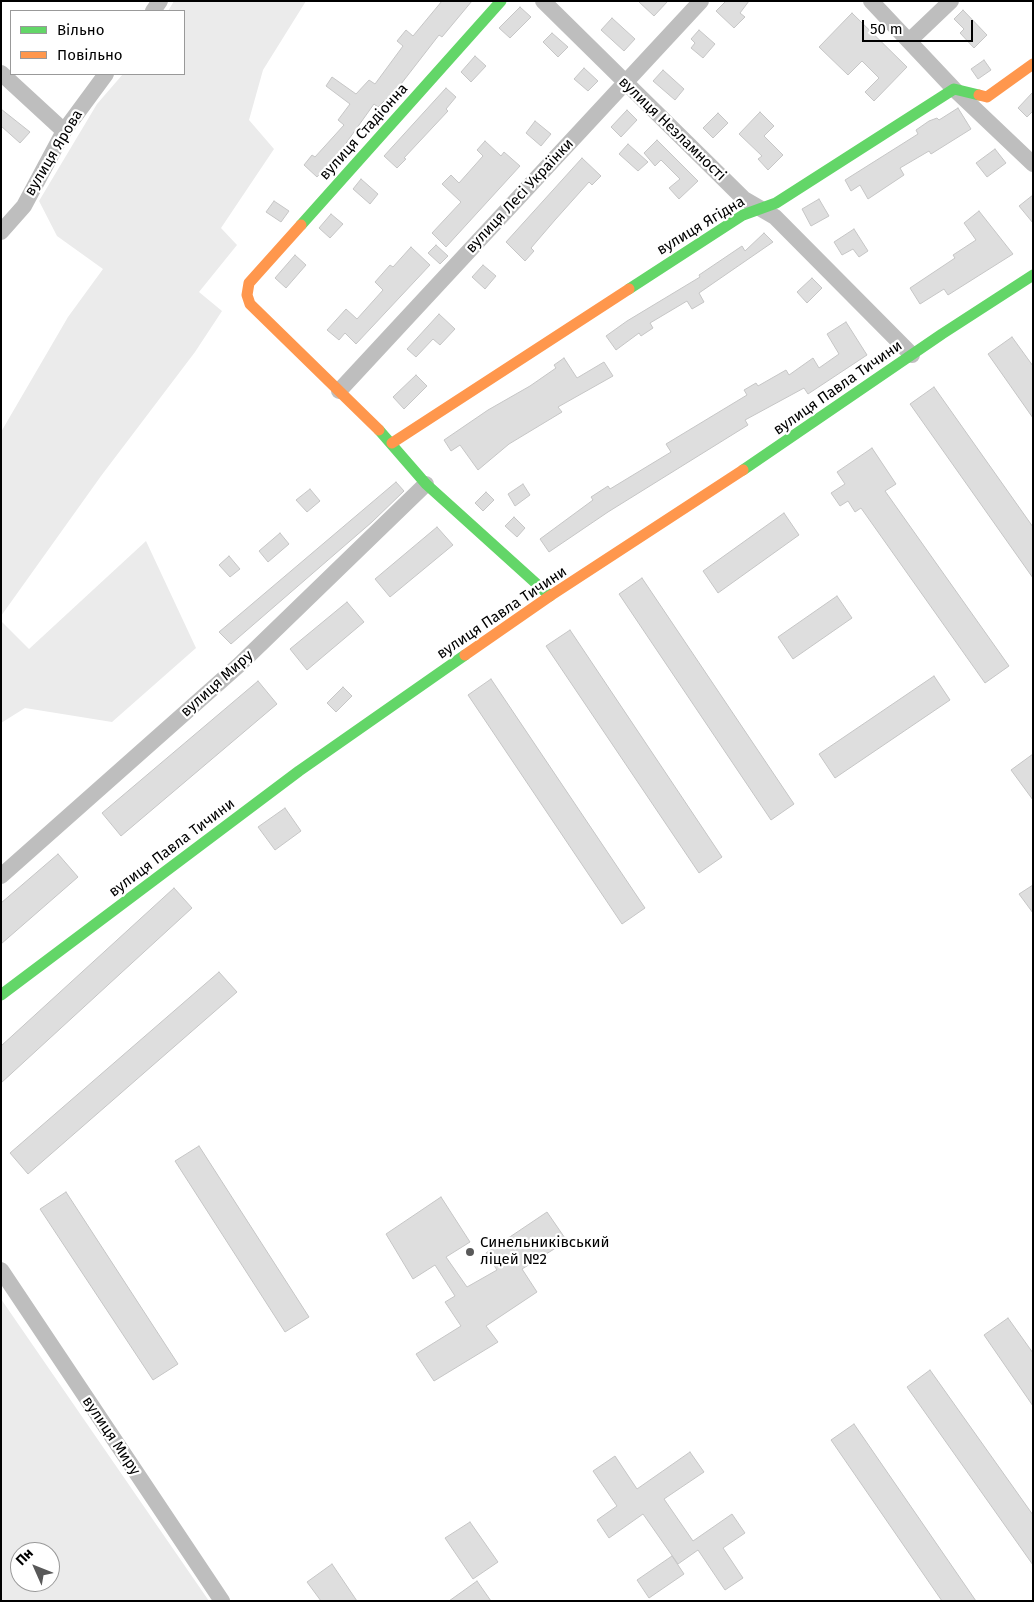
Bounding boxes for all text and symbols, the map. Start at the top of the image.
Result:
legend [10,10,185,75]
scale bar [864,10,975,42]
text: 50 m [870,20,903,38]
text: Вільно [57,21,104,39]
text: Повільно [57,46,123,64]
street label: вулиця Незламності [615,73,729,185]
street label: вулиця Стадіонна [316,80,412,184]
street label: вулиця Ярова [21,107,87,199]
street label: вулиця Лесі Українки [462,135,578,257]
street label: вулиця Ягідна [654,193,748,259]
street label: вулиця Павла Тичини [770,337,906,439]
street label: вулиця Павла Тичини [434,563,570,663]
street label: вулиця Миру [177,647,257,721]
street label: вулиця Павла Тичини [106,795,238,901]
place label: Синельниківський ліцей №2 [480,1234,609,1269]
marker: Синельниківський ліцей №2 [464,1246,476,1258]
street label: вулиця Миру [78,1393,144,1479]
north arrow [10,1542,60,1592]
text: Пн [12,1545,37,1569]

